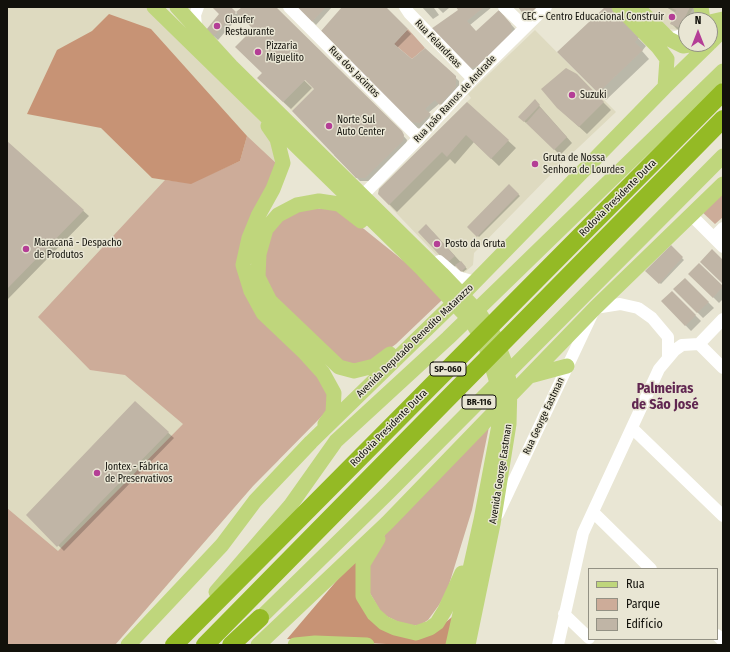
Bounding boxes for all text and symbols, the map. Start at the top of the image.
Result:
place label: CEC – Centro Educacional Construir [522,11,664,23]
marker: CEC – Centro Educacional Construir [667,12,677,22]
north arrow [678,12,718,52]
place label: Claufer Restaurante [225,14,274,38]
text: N [695,14,701,27]
street label: Rua Felandreas [412,17,464,71]
marker: Claufer Restaurante [212,21,222,31]
place label: Pizzaria Miguelito [266,40,304,64]
street label: Rua dos Jacintos [326,44,382,100]
marker: Pizzaria Miguelito [253,47,263,57]
street label: Rua João Ramos de Andrade [411,53,499,145]
place label: Suzuki [580,89,606,101]
marker: Suzuki [567,90,577,100]
place label: Norte Sul Auto Center [337,114,385,138]
marker: Norte Sul Auto Center [324,121,334,131]
place label: Gruta de Nossa Senhora de Lourdes [543,152,624,176]
street label: Rodovia Presidente Dutra [577,157,659,239]
marker: Gruta de Nossa Senhora de Lourdes [530,159,540,169]
place label: Maracanã - Despacho de Produtos [34,237,122,260]
place label: Posto da Gruta [445,238,505,250]
marker: Posto da Gruta [432,239,442,249]
marker: Maracanã - Despacho de Produtos [21,244,31,254]
street label: Avenida Deputado Benedito Matarazzo [354,282,476,400]
road number: SP-060 [430,362,466,376]
street label: Rua George Eastman [521,375,567,457]
district label: Palmeiras de São José [631,381,699,414]
street label: Rodovia Presidente Dutra [348,387,430,469]
road number: BR-116 [462,395,496,409]
street label: Avenida George Eastman [487,423,515,525]
place label: Jontex - Fábrica de Preservativos [105,461,172,484]
marker: Jontex - Fábrica de Preservativos [92,468,102,478]
legend [588,568,718,640]
text: Rua [626,577,645,591]
text: Parque [626,597,660,611]
text: Edifício [626,617,663,631]

